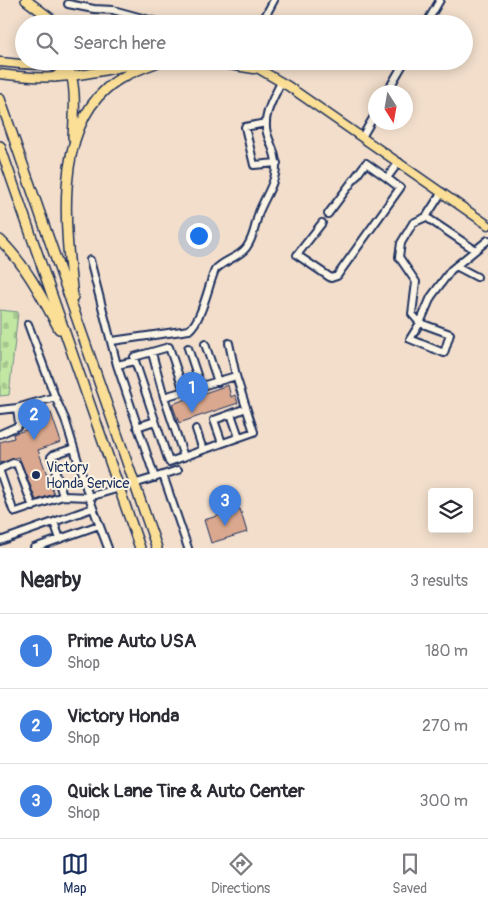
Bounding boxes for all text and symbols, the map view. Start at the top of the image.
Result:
search box [15,15,473,70]
icon: search [33,29,61,57]
text: Search here [73,31,166,55]
north arrow [368,85,413,130]
your location [186,223,212,249]
pin: 1 [176,372,208,413]
pin: 2 [18,399,50,440]
place label: Victory Honda Service [46,459,130,492]
marker: Victory Honda Service [30,469,42,481]
pin: 3 [209,485,241,526]
map controls [428,488,473,533]
button: layers [428,488,473,533]
text: Nearby [20,567,81,594]
text: 3 results [410,571,468,591]
text: Prime Auto USA [67,629,196,653]
text: 1 [33,641,39,661]
text: 180 m [425,641,468,661]
text: Shop [67,653,100,673]
text: Victory Honda [67,704,179,728]
text: 2 [32,716,40,736]
text: 270 m [422,716,468,736]
text: Shop [67,728,100,748]
text: Quick Lane Tire & Auto Center [67,779,305,803]
text: 3 [32,791,40,811]
text: 300 m [420,791,468,811]
text: Shop [67,803,100,823]
tab: Map [61,850,89,897]
tab: Directions [211,850,270,897]
tab: Saved [392,850,427,897]

